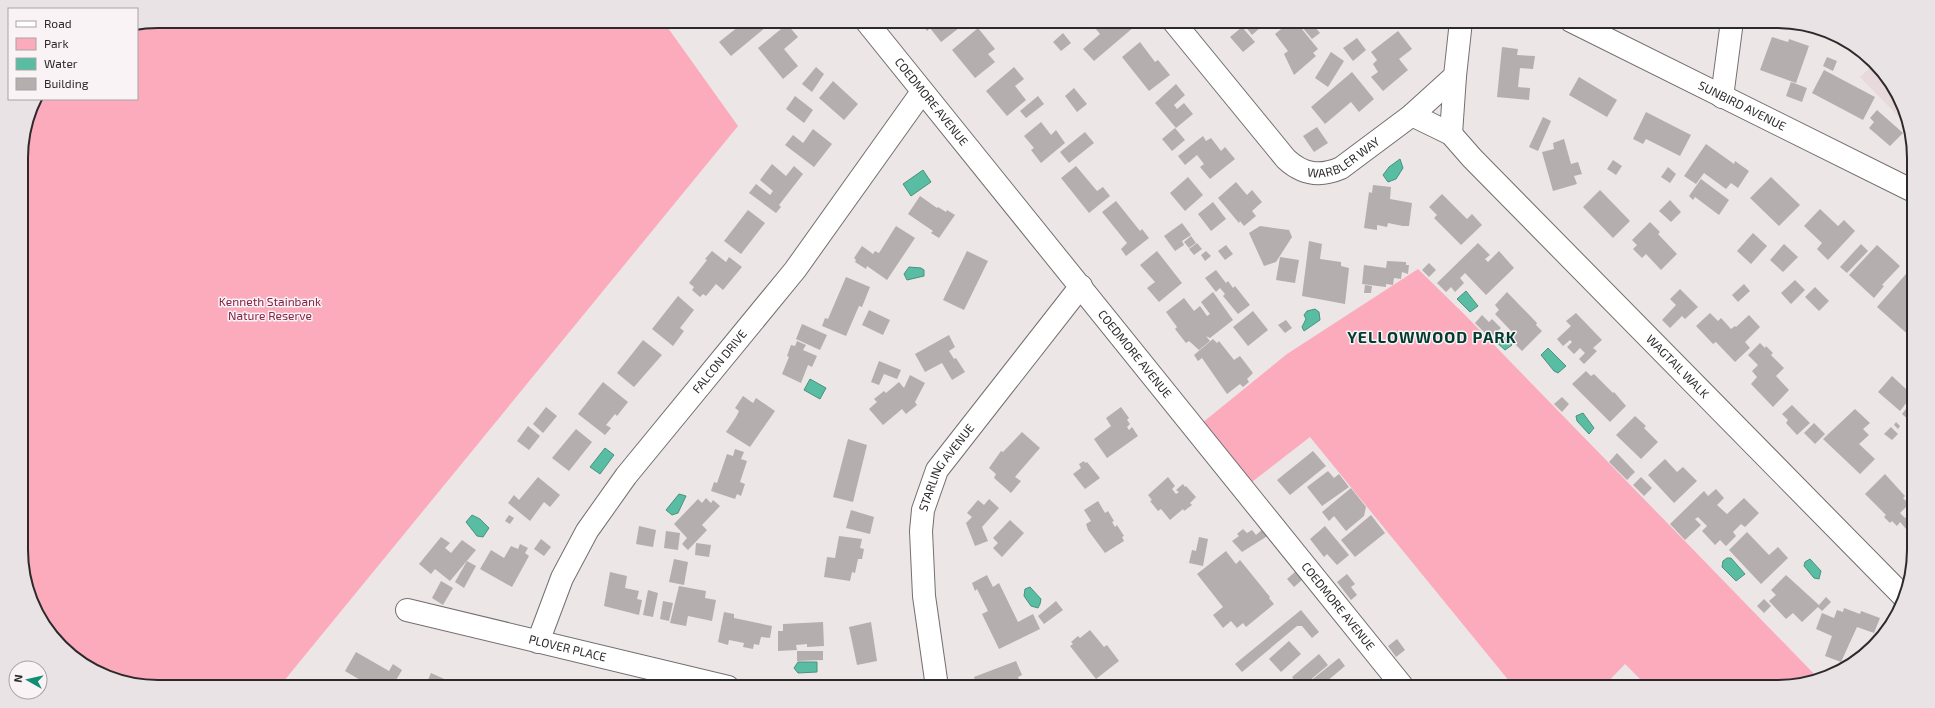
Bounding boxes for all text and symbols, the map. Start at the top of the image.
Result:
legend [8,8,138,100]
text: Road [44,16,72,30]
text: Park [44,36,69,50]
street label: COEDMORE AVENUE [892,55,972,148]
text: Water [44,56,78,70]
text: Building [44,76,89,90]
street label: SUNBIRD AVENUE [1696,78,1789,133]
street label: WARBLER WAY [1306,134,1382,180]
park label: Kenneth Stainbank Nature Reserve [219,294,321,322]
street label: COEDMORE AVENUE [1096,307,1175,401]
street label: FALCON DRIVE [689,326,749,395]
district label: YELLOWWOOD PARK [1347,327,1517,346]
street label: WAGTAIL WALK [1644,331,1712,401]
street label: STARLING AVENUE [915,420,977,513]
street label: COEDMORE AVENUE [1299,559,1379,653]
street label: PLOVER PLACE [527,631,608,664]
north arrow [8,660,48,700]
text: N [11,674,25,683]

